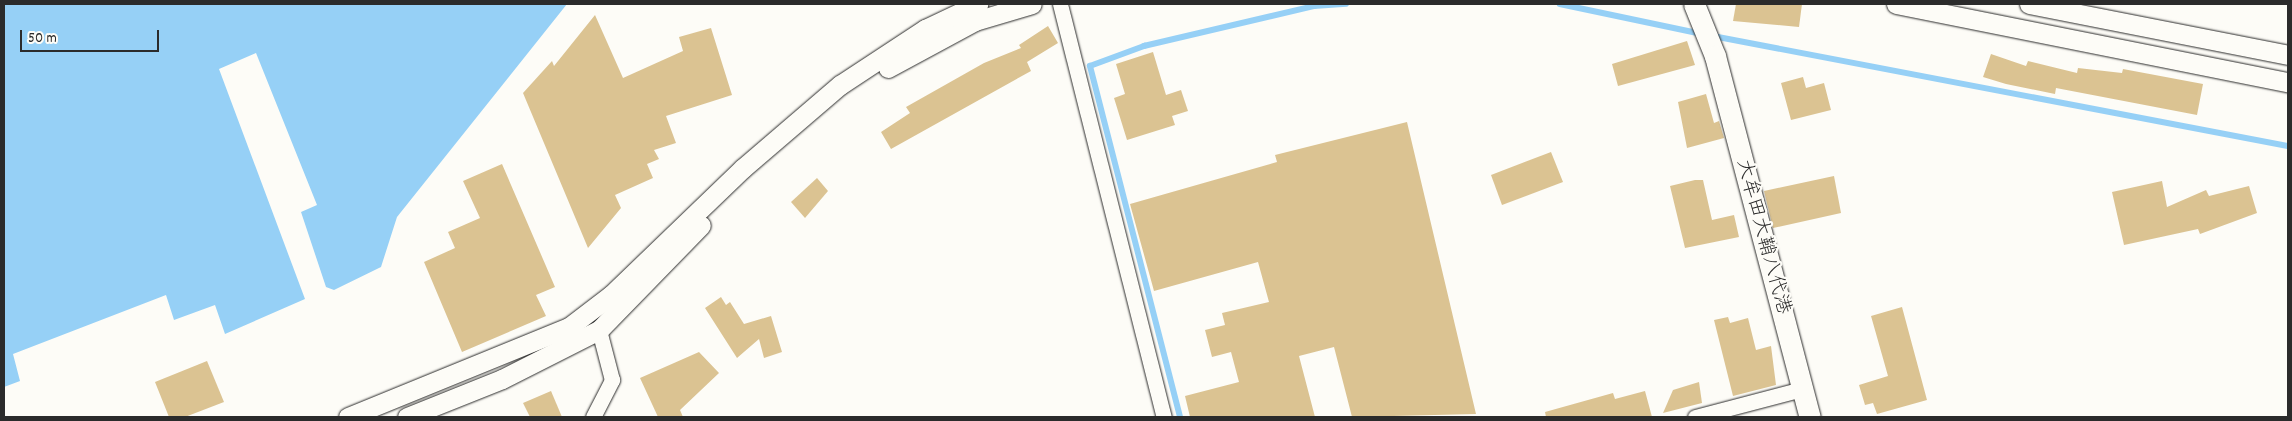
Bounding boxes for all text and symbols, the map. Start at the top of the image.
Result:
scale bar [22,20,161,52]
text: 50 m [28,28,57,50]
street label: 大牟田大鞘八代港 [1730,157,1794,317]

